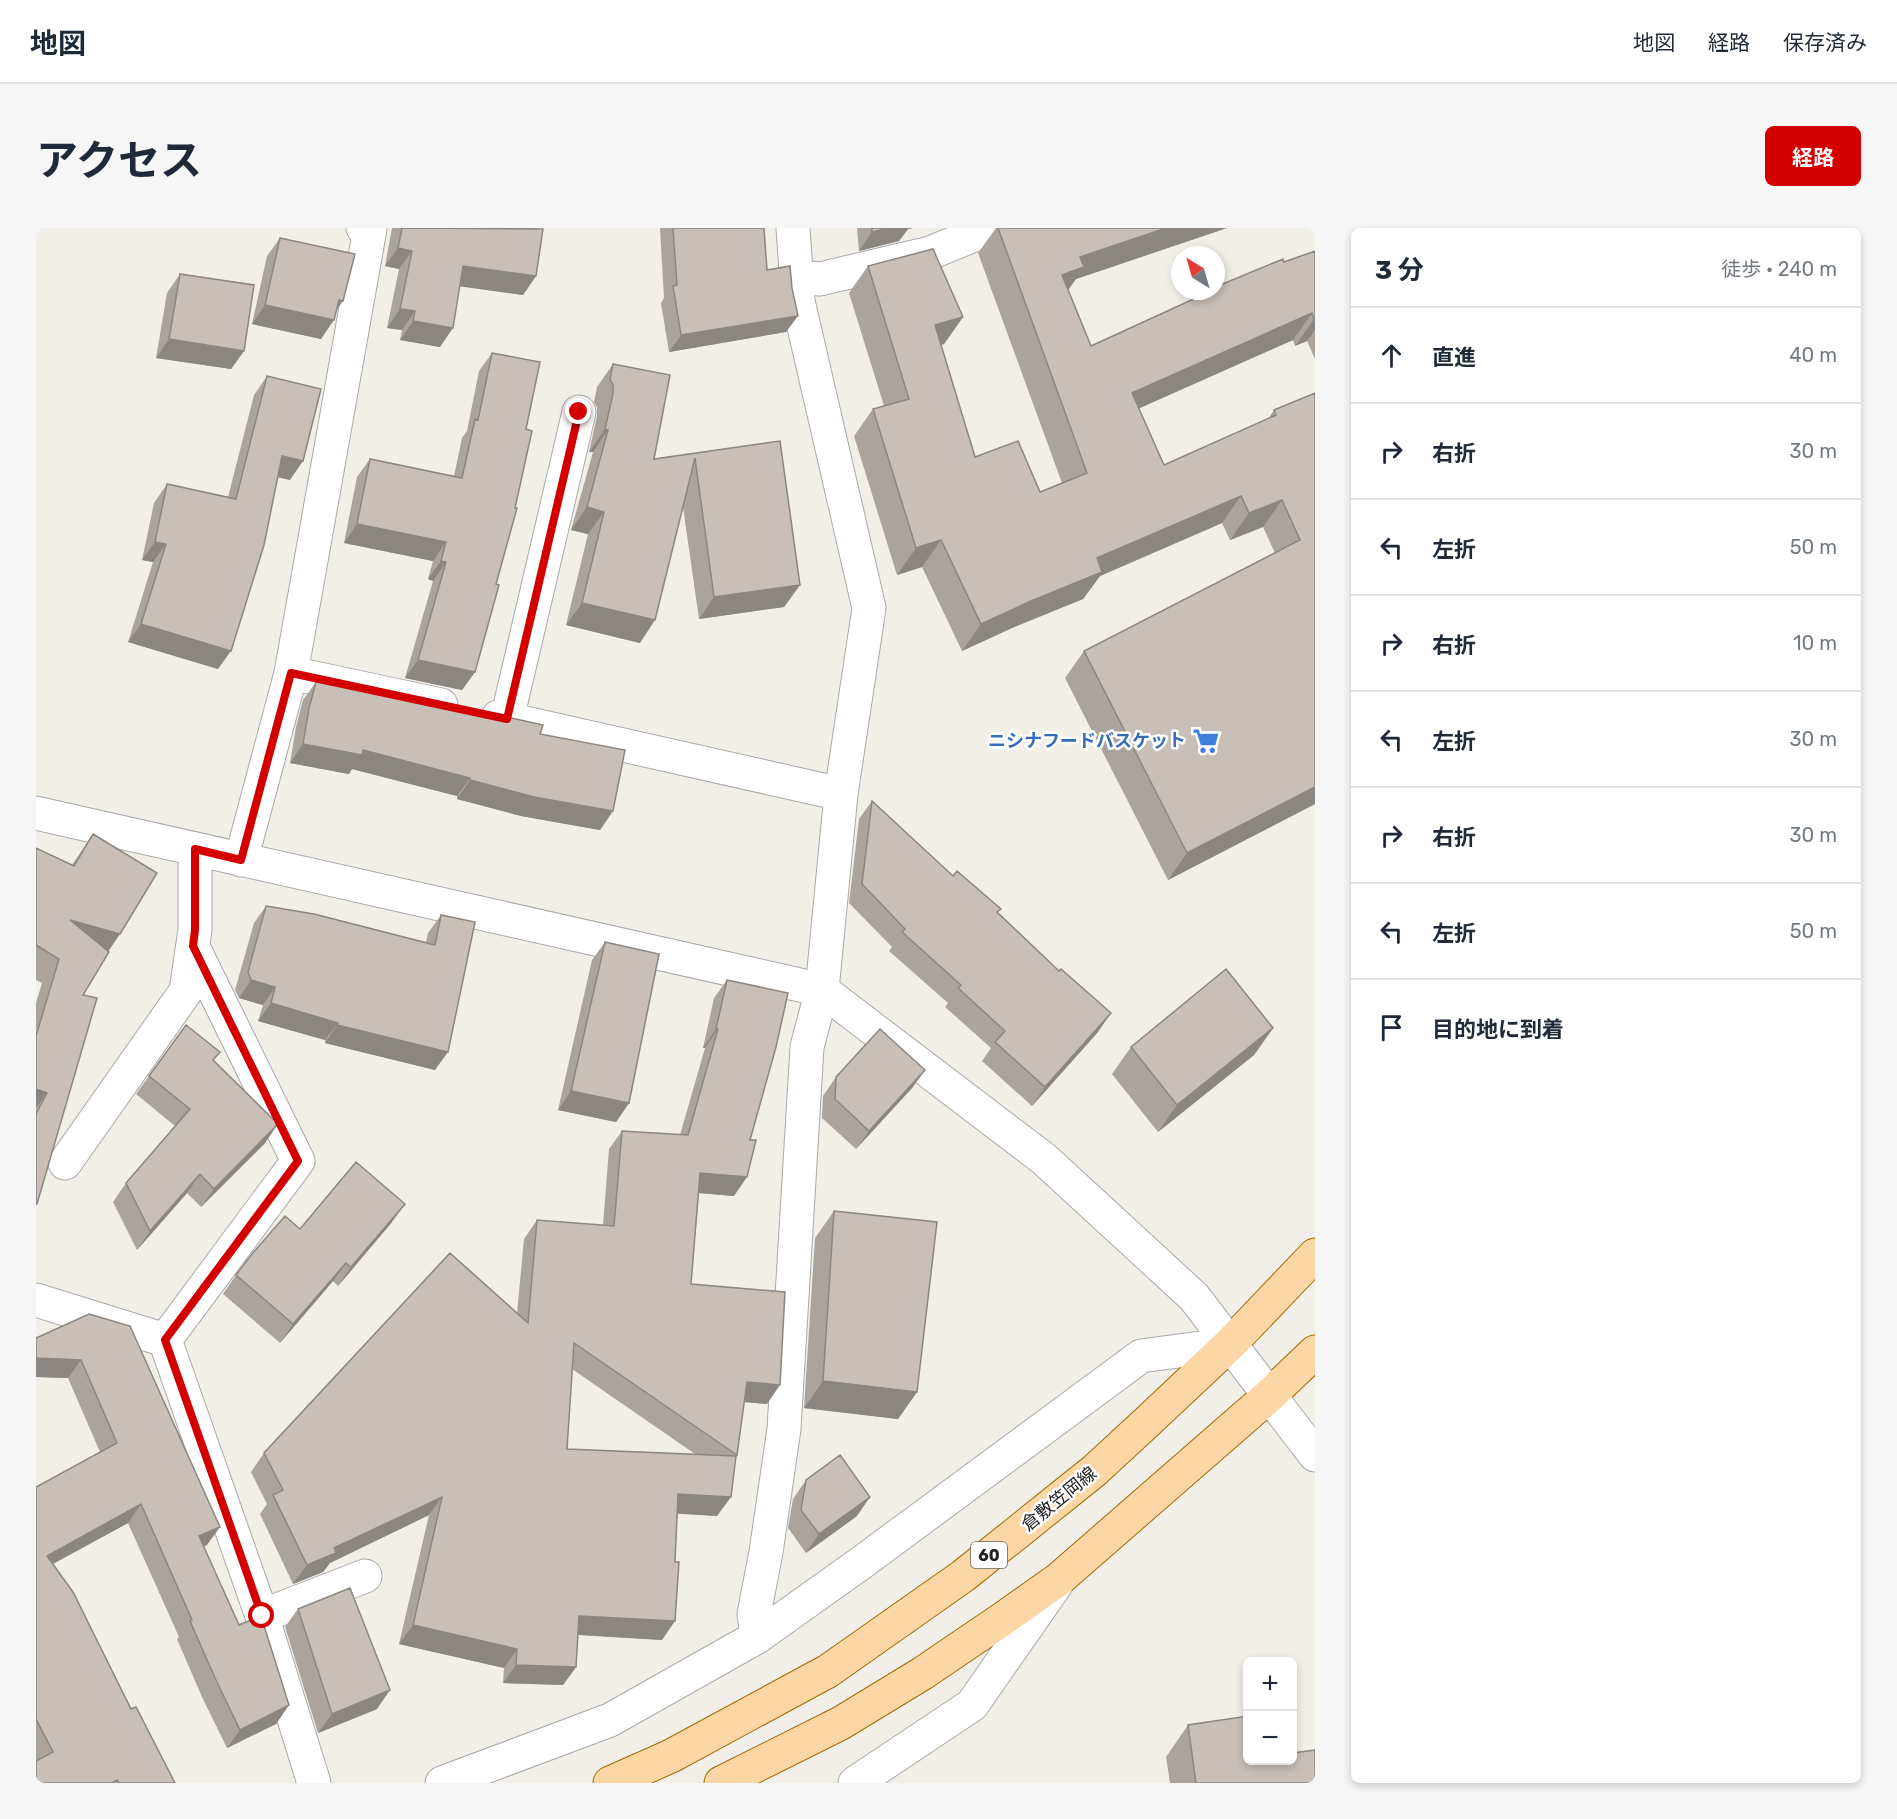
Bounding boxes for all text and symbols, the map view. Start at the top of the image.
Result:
text: 地図 [30,27,86,60]
text: 地図 [1633,30,1675,55]
text: 経路 [1708,30,1750,55]
text: 保存済み [1783,30,1867,55]
button: 経路 [1765,126,1861,186]
text: アクセス [36,136,202,186]
north arrow [1171,246,1225,300]
text: 3 分 [1375,255,1424,286]
text: 徒歩 · 240 m [1721,257,1837,281]
icon: ahead [1375,339,1408,372]
text: 40 m [1789,343,1837,367]
text: 直進 [1432,344,1476,371]
route end [565,398,591,424]
icon: right [1375,435,1408,468]
text: 30 m [1790,439,1837,463]
text: 右折 [1432,440,1476,467]
icon: left [1375,531,1408,564]
text: 50 m [1790,535,1837,559]
text: 左折 [1432,536,1476,563]
icon: right [1375,627,1408,660]
text: 10 m [1793,631,1837,655]
text: 右折 [1432,632,1476,659]
icon: left [1375,723,1408,756]
supermarket icon: ニシナフードバスケット [1191,726,1221,756]
text: 30 m [1790,727,1837,751]
text: 左折 [1432,728,1476,755]
place label: ニシナフードバスケット [988,730,1186,752]
icon: right [1375,819,1408,852]
text: 30 m [1790,823,1837,847]
text: 右折 [1432,824,1476,851]
icon: left [1375,915,1408,948]
text: 50 m [1790,919,1837,943]
text: 左折 [1432,920,1476,947]
icon: arrive [1375,1011,1408,1044]
text: 目的地に到着 [1432,1016,1564,1043]
street label: 倉敷笠岡線 [1017,1462,1101,1536]
road number: 60 [971,1542,1007,1568]
route start [248,1602,274,1628]
map controls [1243,1657,1297,1765]
button: + [1243,1657,1297,1711]
button: − [1243,1711,1297,1765]

